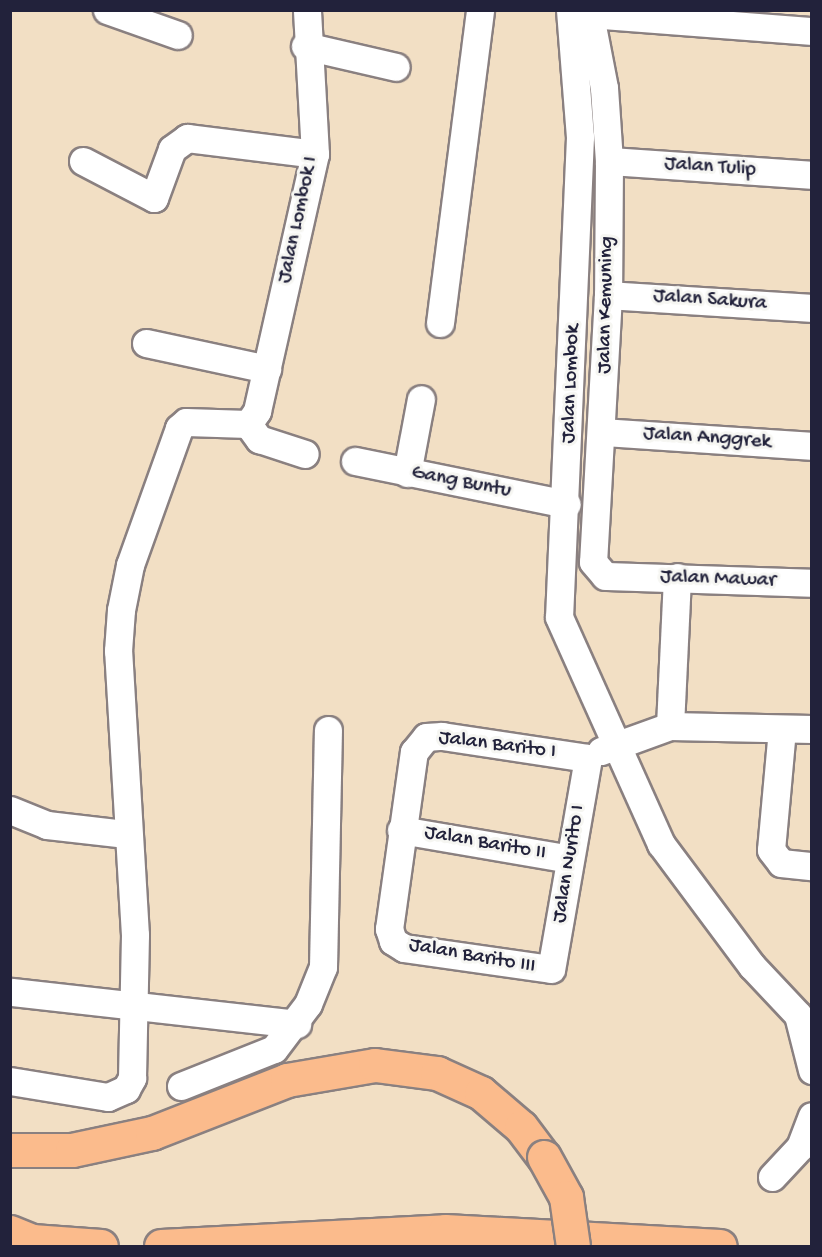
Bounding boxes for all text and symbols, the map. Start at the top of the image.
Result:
street label: Jalan Tulip [664,152,756,184]
street label: Jalan Lombok I [273,154,325,286]
street label: Jalan Kemuning [593,236,621,374]
street label: Jalan Sakura [652,284,768,318]
street label: Jalan Lombok [557,324,587,444]
street label: Jalan Anggrek [642,422,772,456]
street label: Gang Buntu [409,461,513,505]
street label: Jalan Mawar [660,565,776,595]
street label: Jalan Barito I [437,726,557,766]
street label: Jalan Nurito I [548,803,592,925]
street label: Jalan Barito II [422,821,548,867]
street label: Jalan Barito III [407,933,537,981]

